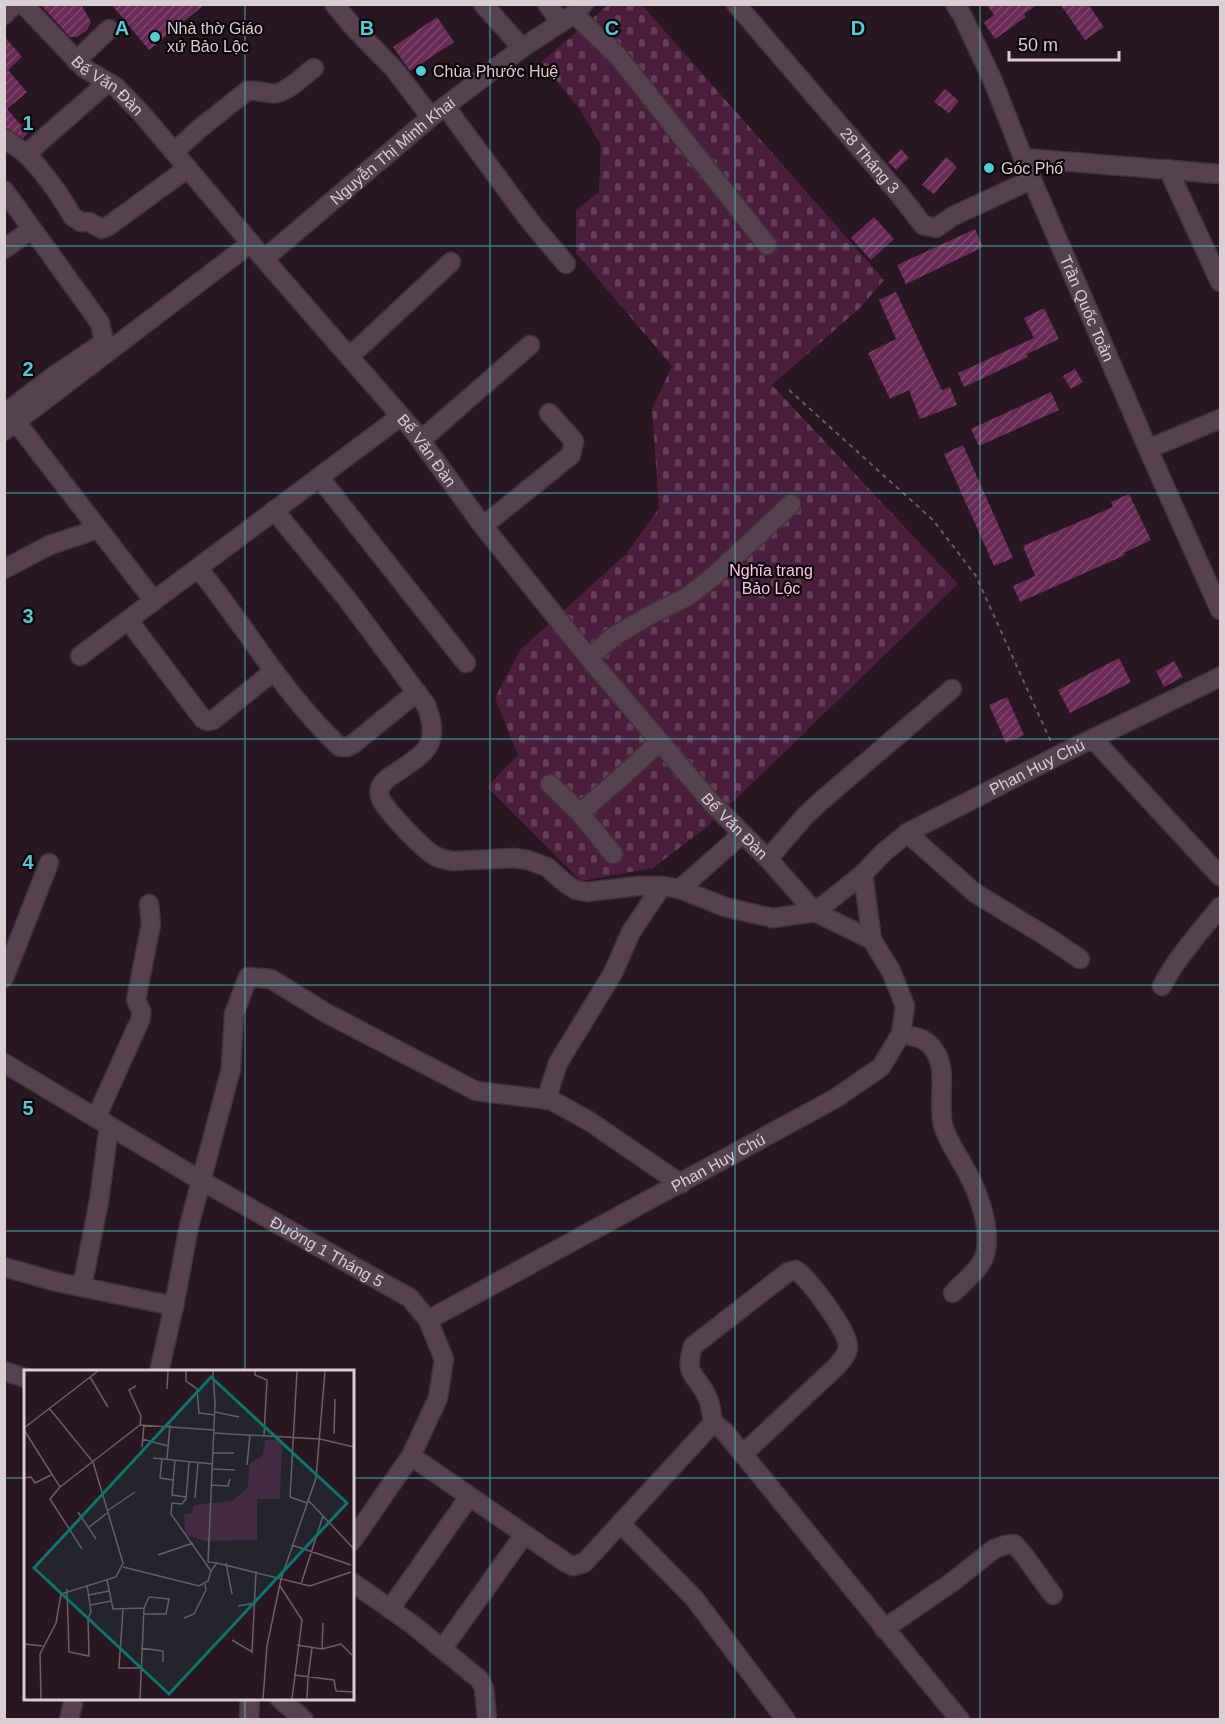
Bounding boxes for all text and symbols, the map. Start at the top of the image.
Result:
text: A [115,17,129,39]
text: B [360,17,374,39]
text: C [605,17,619,39]
text: D [851,17,865,39]
place label: Nhà thờ Giáo xứ Bảo Lộc [167,20,263,55]
scale bar [1009,24,1118,62]
marker: Nhà thờ Giáo xứ Bảo Lộc [148,30,162,44]
text: 50 m [1018,35,1058,55]
street label: Bế Văn Đàn [68,52,147,118]
place label: Chùa Phước Huệ [433,63,558,80]
marker: Chùa Phước Huệ [414,64,428,78]
street label: Nguyễn Thị Minh Khai [327,94,458,208]
text: 1 [22,112,34,134]
street label: 28 Tháng 3 [837,124,903,197]
place label: Góc Phố [1001,160,1063,177]
marker: Góc Phố [982,161,996,175]
street label: Trần Quốc Toản [1057,253,1118,364]
text: 2 [22,358,34,380]
street label: Bế Văn Đàn [394,410,460,490]
park label: Nghĩa trang Bảo Lộc [729,562,813,597]
text: 3 [22,605,34,627]
street label: Phan Huy Chú [986,736,1087,798]
street label: Bế Văn Đàn [698,789,771,862]
text: 4 [22,851,34,873]
text: 5 [22,1097,34,1119]
street label: Phan Huy Chú [668,1130,768,1195]
street label: Đường 1 Tháng 5 [268,1213,387,1290]
inset map [24,1370,354,1700]

